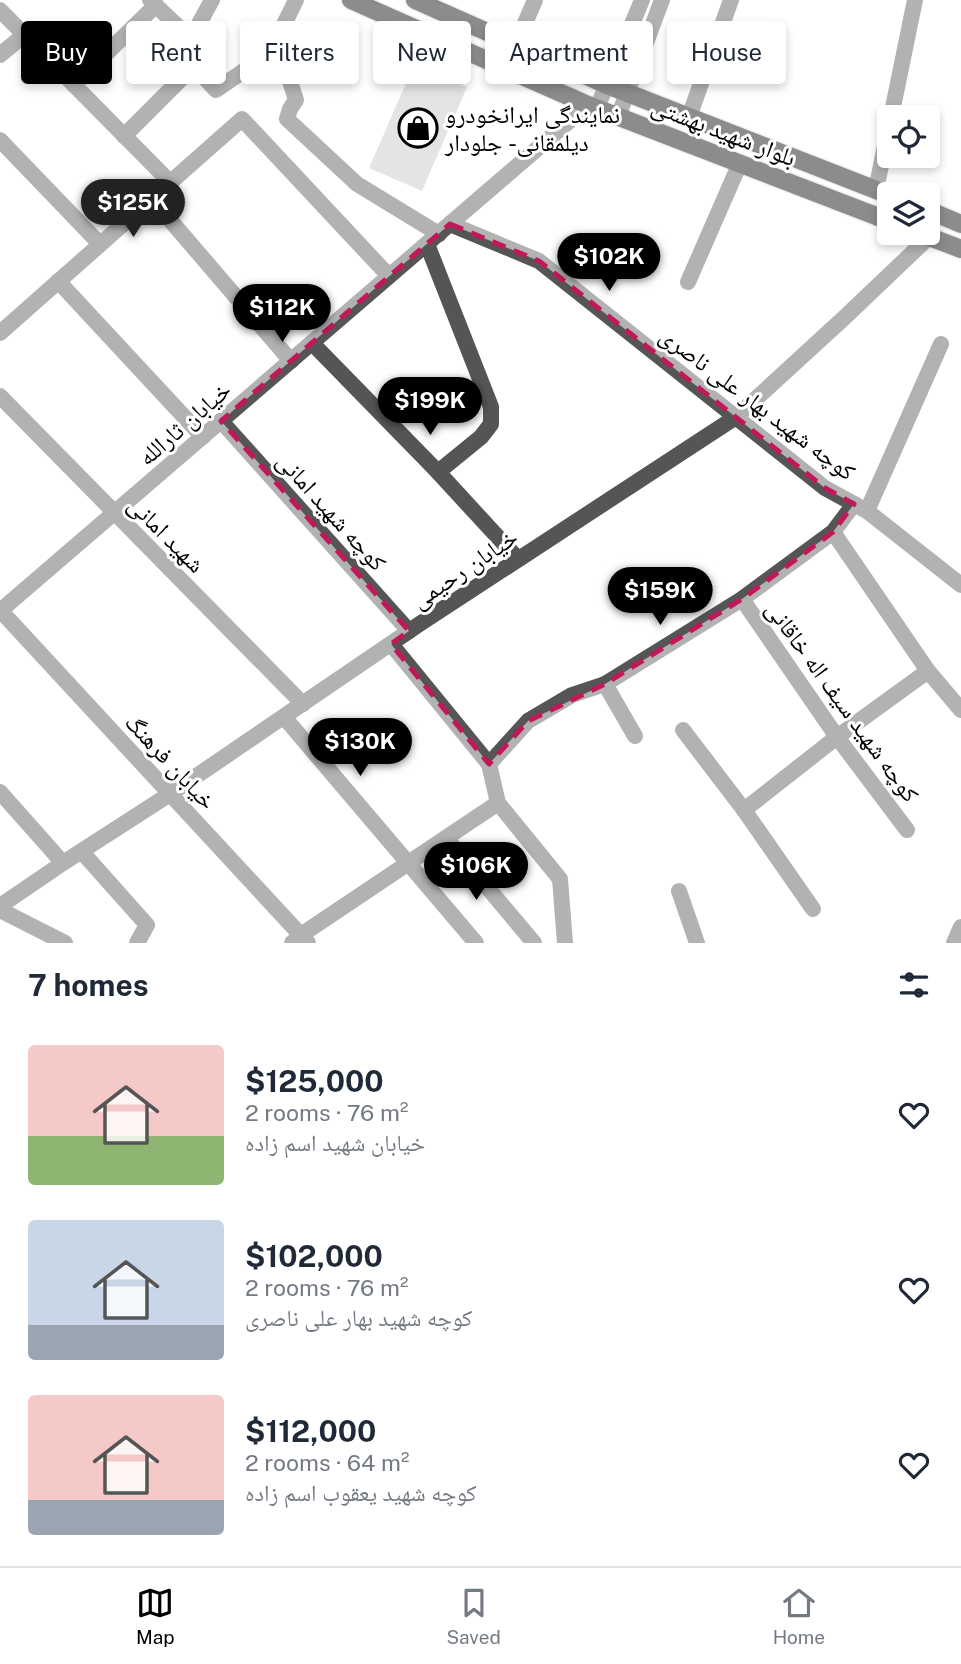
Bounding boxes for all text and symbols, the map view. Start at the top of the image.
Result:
chip: Buy [21,21,112,84]
chip: Rent [126,21,226,84]
chip: Filters [240,21,359,84]
chip: New [373,21,471,84]
chip: Apartment [485,21,653,84]
chip: House [667,21,786,84]
street label: بلوار شهید بهشتی [648,91,800,172]
place label: نمایندگی ایرانخودرو دیلمقانی - جلودار [444,100,620,157]
map controls [877,105,940,245]
button: locate [877,105,940,168]
shop icon: نمایندگی ایرانخودرو دیلمقانی - جلودار [397,107,439,149]
pin: $125K [84,180,182,239]
button: layers [877,182,940,245]
text: $125K [97,188,169,215]
pin: $102K [560,233,658,293]
text: $102K [573,242,645,269]
pin: $112K [233,284,331,344]
text: $112K [249,293,315,320]
street label: کوچه شهید بهار علی ناصری [654,320,861,486]
street label: خیابان ثارالله [132,375,237,472]
pin: $199K [381,378,479,437]
text: $199K [394,386,466,413]
street label: کوچه شهید امانی [271,446,393,577]
street label: شهید امانی [122,490,211,579]
street label: خیابان رحیمی [406,522,523,615]
pin: $159K [611,568,709,627]
text: $159K [624,576,696,603]
street label: کوچه شهید سیف اله خاقانی [760,595,925,808]
street label: خیابان فرهنگ [119,708,222,815]
pin: $130K [311,718,409,778]
text: $130K [324,727,396,754]
pin: $106K [427,842,525,902]
text: $106K [440,851,512,878]
icon: filters [895,966,933,1004]
text: 7 homes [28,967,149,1003]
text: $125,000 [245,1063,384,1099]
icon: home [84,1073,168,1157]
icon: heart [895,1096,933,1134]
text: 2 rooms · 76 m² [245,1099,408,1126]
text: خیابان شهید اسم زاده [245,1129,425,1156]
text: $102,000 [245,1238,383,1274]
icon: home [84,1248,168,1332]
icon: heart [895,1271,933,1309]
text: 2 rooms · 76 m² [245,1274,408,1301]
text: کوچه شهید بهار علی ناصری [245,1304,472,1331]
text: $112,000 [245,1413,376,1449]
icon: home [84,1423,168,1507]
icon: heart [895,1446,933,1484]
text: 2 rooms · 64 m² [245,1449,409,1476]
text: کوچه شهید یعقوب اسم زاده [245,1479,477,1506]
tab: Map [136,1584,175,1648]
tab: Saved [446,1584,501,1648]
tab: Home [773,1584,825,1648]

